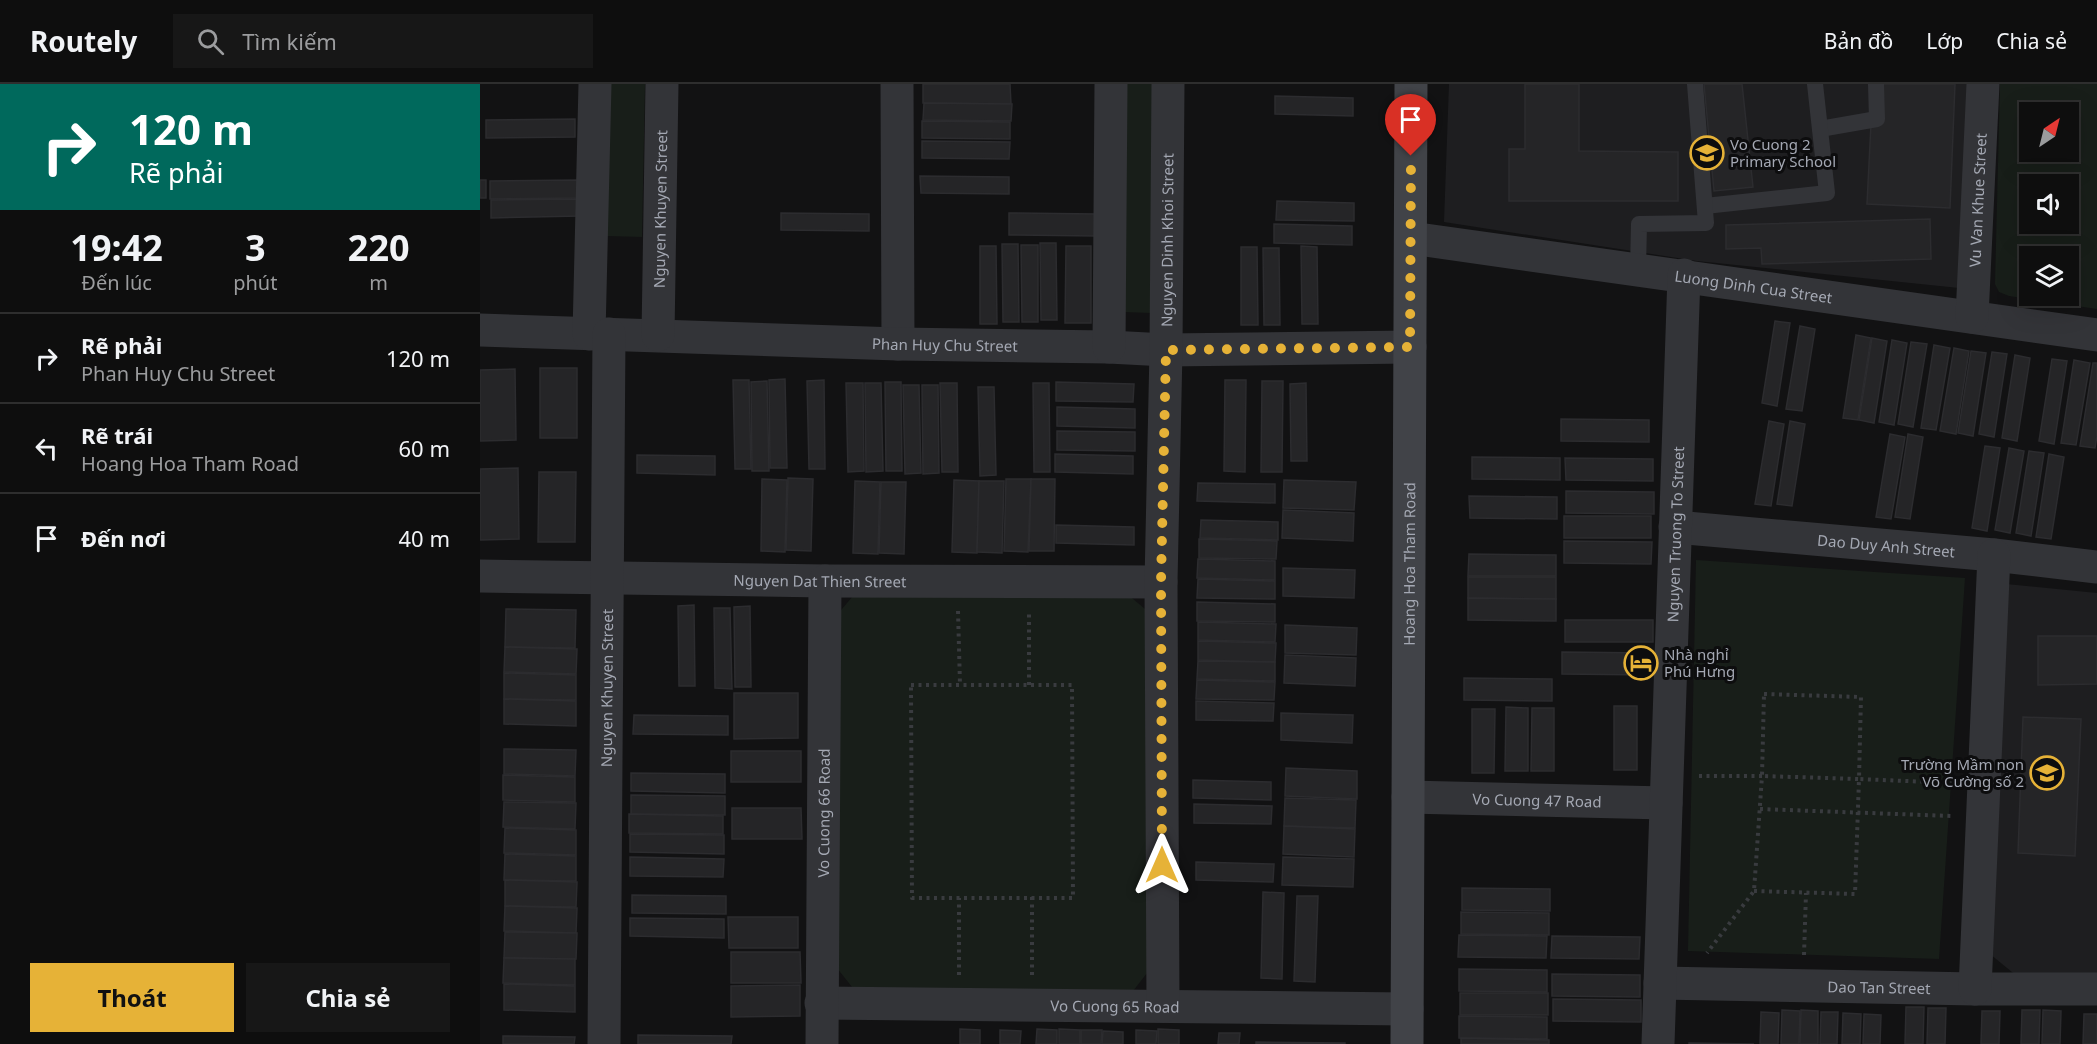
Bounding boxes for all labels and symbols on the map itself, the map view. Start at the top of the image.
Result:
pin [1385,94,1436,156]
north arrow [2019,102,2079,162]
street label: Nguyen Khuyen Street [649,129,671,288]
street label: Vu Van Khue Street [1964,132,1991,268]
place label: Vo Cuong 2 Primary School [1730,134,1836,171]
school or university icon: Vo Cuong 2 Primary School [1689,135,1725,171]
street label: Nguyen Dinh Khoi Street [1156,152,1177,327]
street label: Luong Dinh Cua Street [1673,265,1834,308]
street label: Phan Huy Chu Street [872,333,1018,356]
street label: Nguyen Truong To Street [1662,445,1688,623]
street label: Hoang Hoa Tham Road [1399,482,1419,646]
street label: Dao Duy Anh Street [1817,530,1956,562]
street label: Nguyen Dat Thien Street [733,570,907,591]
street label: Nguyen Khuyen Street [596,608,617,767]
place label: Nhà nghỉ Phú Hưng [1664,644,1735,681]
hotel icon: Nhà nghỉ Phú Hưng [1623,645,1659,681]
street label: Vo Cuong 66 Road [813,748,834,878]
place label: Trường Mầm non Võ Cường số 2 [1901,754,2024,791]
school or university icon: Trường Mầm non Võ Cường số 2 [2029,755,2065,791]
street label: Vo Cuong 47 Road [1472,789,1602,811]
position arrow [1130,833,1194,897]
street label: Dao Tan Street [1827,976,1931,998]
street label: Vo Cuong 65 Road [1050,995,1180,1017]

